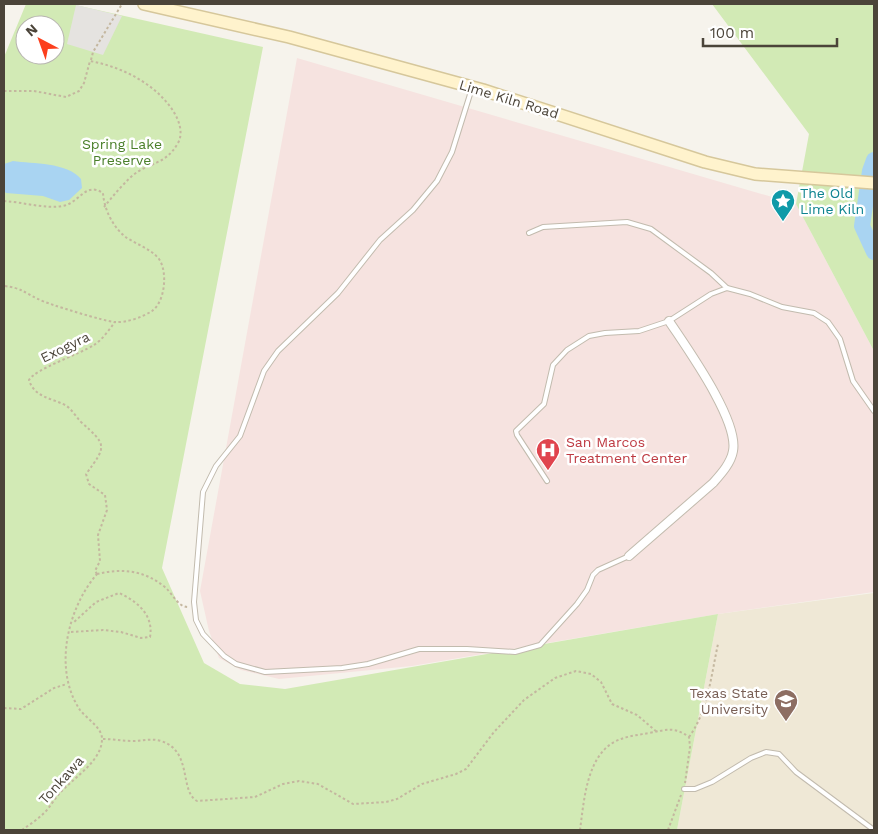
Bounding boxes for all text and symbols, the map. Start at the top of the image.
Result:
north arrow [15,15,65,65]
scale bar [703,15,837,47]
text: N [22,21,41,40]
text: 100 m [710,24,754,42]
street label: Lime Kiln Road [457,76,561,122]
park label: Spring Lake Preserve [82,136,162,168]
place label: The Old Lime Kiln [800,185,864,217]
place icon: The Old Lime Kiln [770,188,796,222]
street label: Exogyra [38,328,92,366]
place label: San Marcos Treatment Center [566,434,687,466]
hospital icon: San Marcos Treatment Center [535,437,561,471]
place label: Texas State University [689,685,769,717]
school or university icon: Texas State University [773,688,799,722]
street label: Tonkawa [35,753,87,807]

